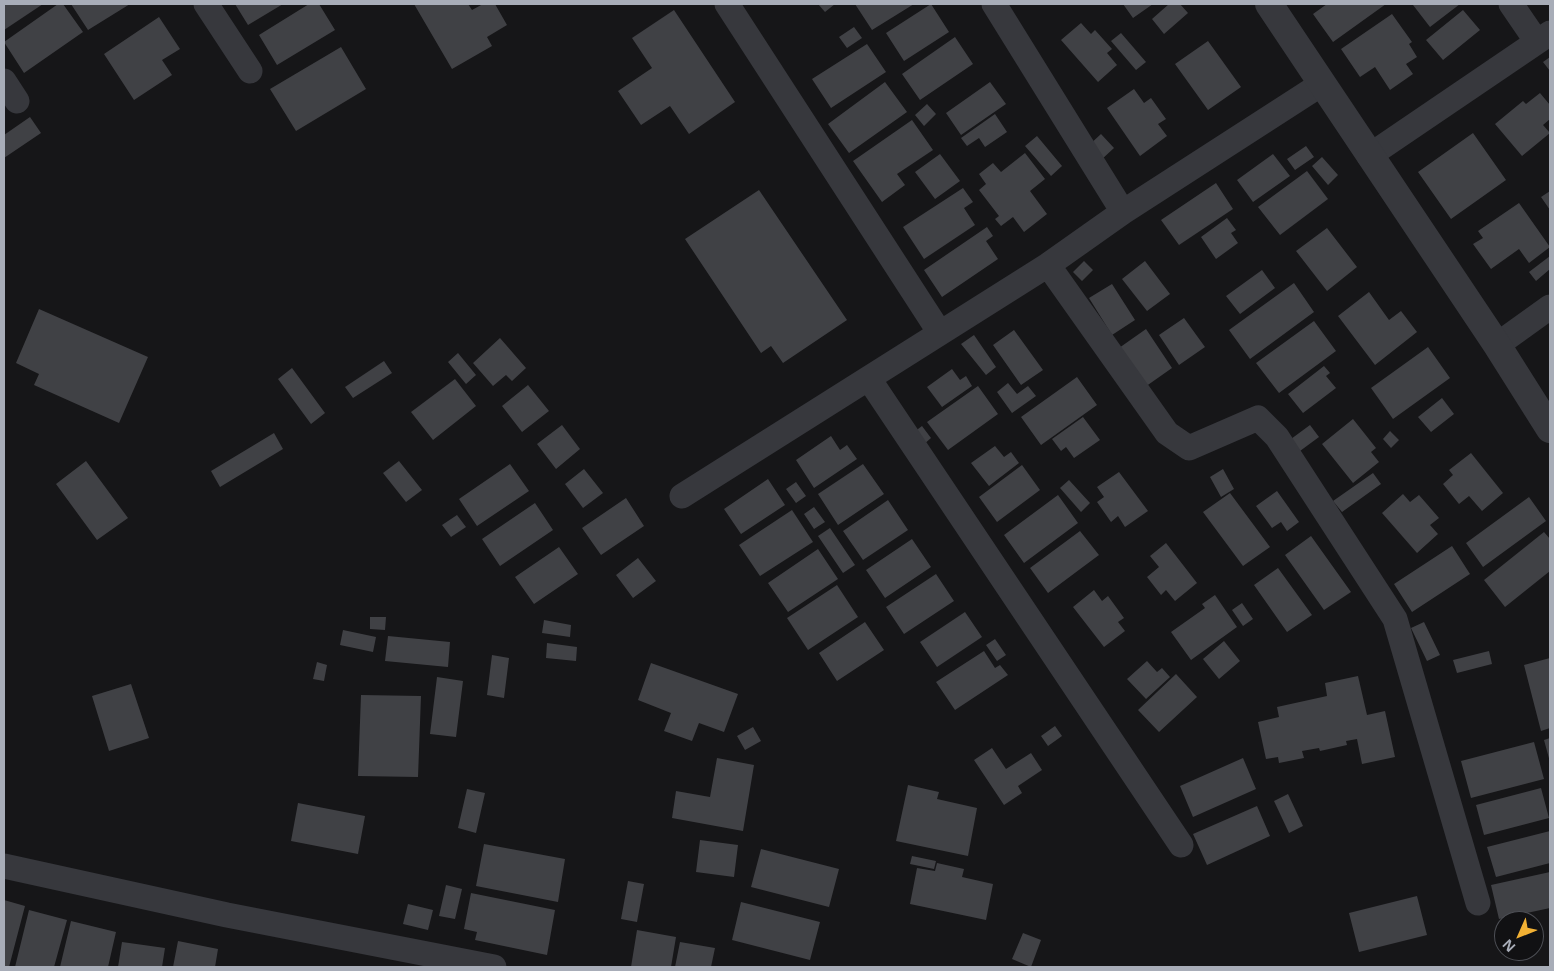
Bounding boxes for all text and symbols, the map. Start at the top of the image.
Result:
north arrow [1494,911,1544,961]
text: N [1498,935,1519,957]

